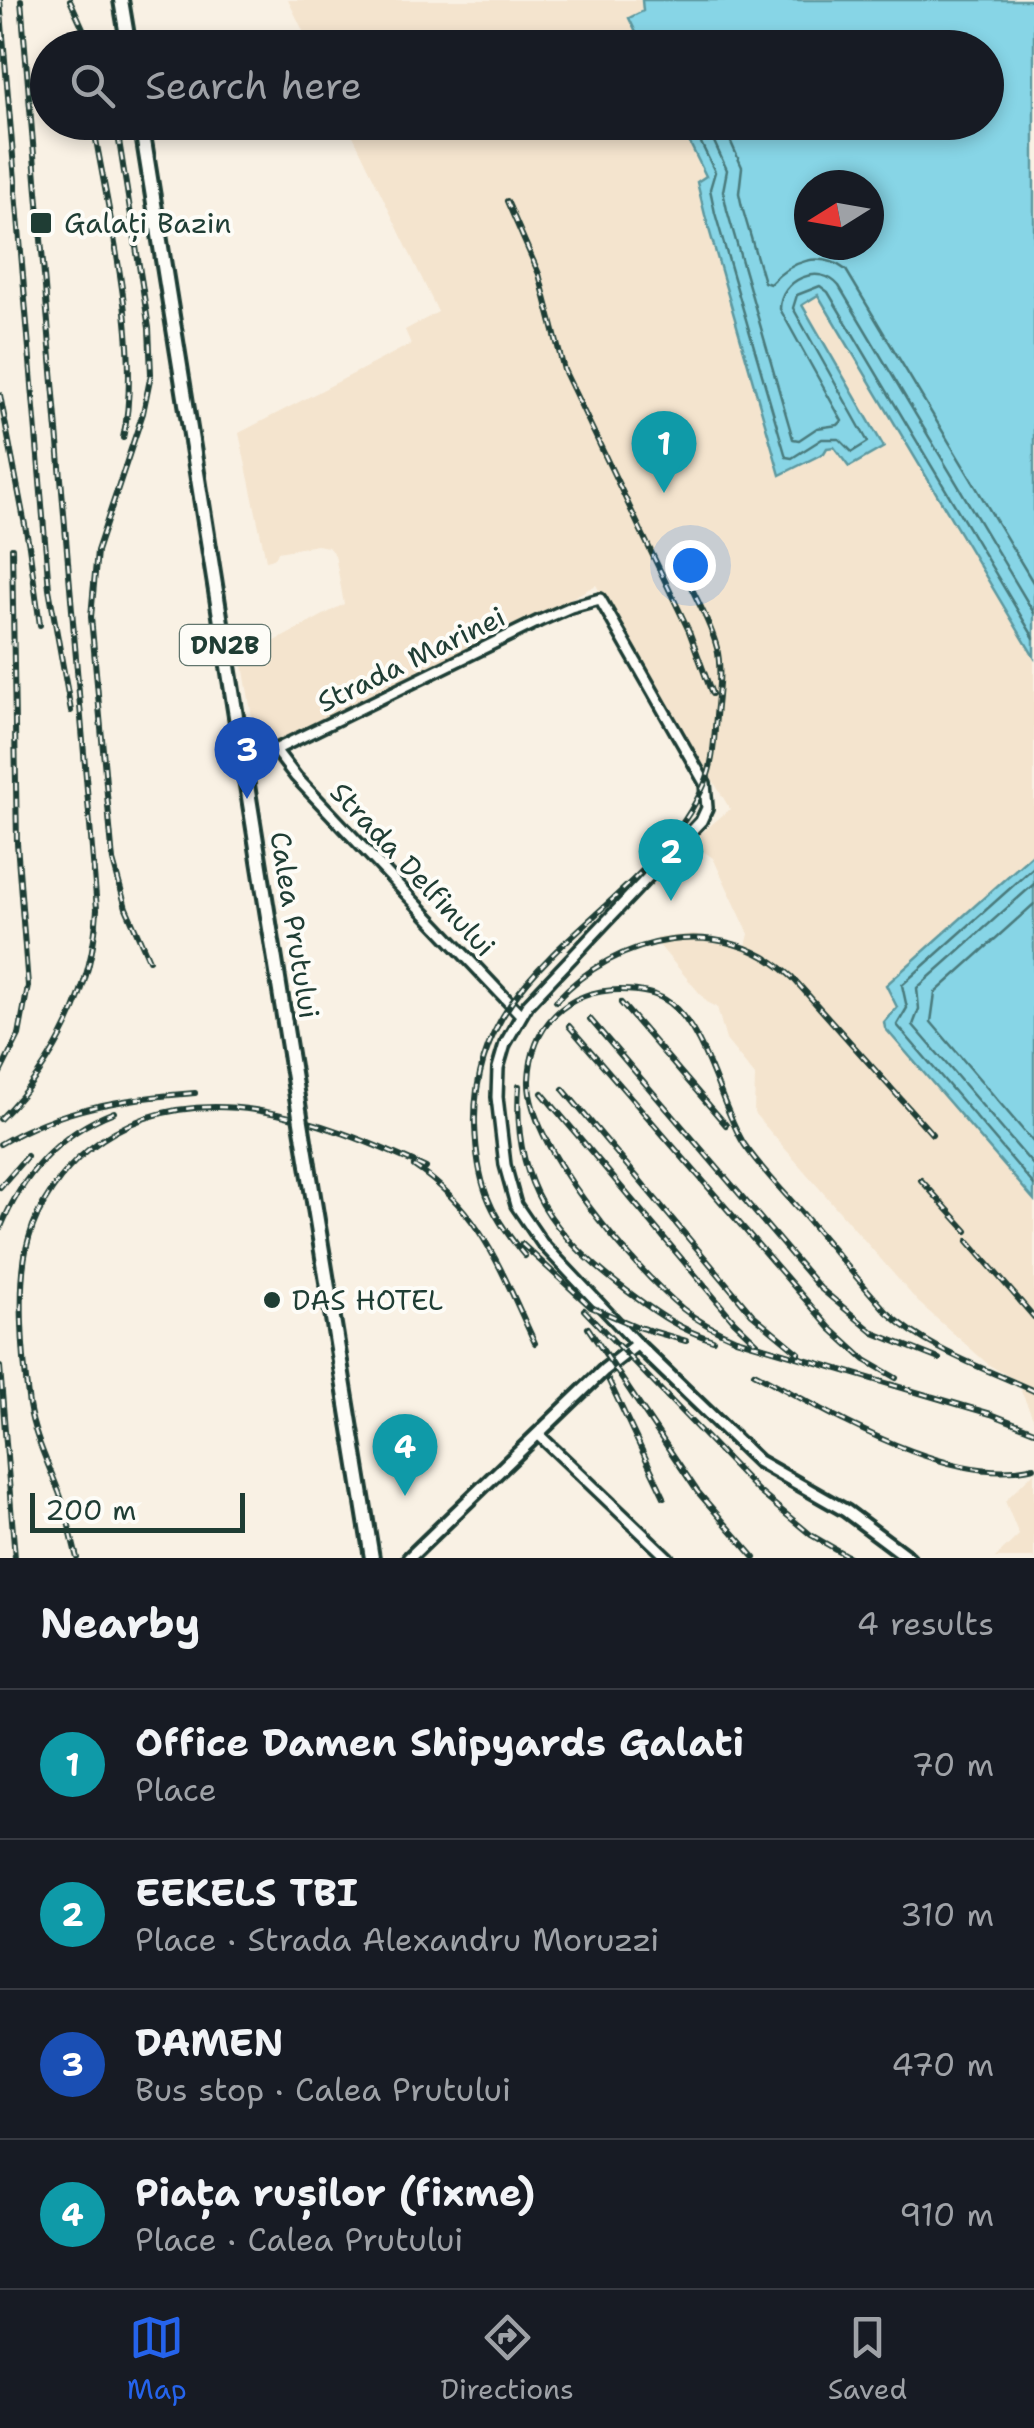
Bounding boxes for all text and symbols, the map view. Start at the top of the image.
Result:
search box [30,30,1004,140]
icon: search [65,58,120,113]
text: Search here [145,60,362,111]
north arrow [794,170,884,260]
place label: Galați Bazin [64,204,231,242]
marker: Galați Bazin [28,210,54,236]
pin: 1 [632,410,696,493]
your location [665,540,716,591]
street label: Strada Marinei [311,597,511,721]
road number: DN2B [180,625,270,665]
pin: 3 [214,716,280,799]
street label: Strada Delfinului [322,773,504,965]
pin: 2 [638,818,704,901]
street label: Calea Prutului [261,829,329,1021]
place label: DAS HOTEL [292,1281,443,1319]
marker: DAS HOTEL [261,1289,283,1311]
pin: 4 [372,1414,438,1496]
scale bar [30,1488,245,1532]
text: 200 m [45,1491,136,1529]
text: Nearby [40,1595,200,1651]
text: 4 results [857,1602,994,1645]
text: Office Damen Shipyards Galati [135,1717,744,1768]
text: 1 [65,1743,80,1786]
text: 70 m [911,1743,994,1786]
text: Place [135,1768,217,1811]
text: EEKELS TBI [135,1867,358,1918]
text: 2 [61,1893,84,1936]
text: 310 m [900,1893,994,1936]
text: Place · Strada Alexandru Moruzzi [135,1918,659,1961]
text: DAMEN [135,2017,284,2068]
text: 3 [61,2043,84,2086]
text: 470 m [891,2043,994,2086]
text: Bus stop · Calea Prutului [135,2068,511,2111]
text: Piața rușilor (fixme) [135,2167,535,2218]
text: 4 [61,2193,84,2236]
text: 910 m [899,2193,994,2236]
text: Place · Calea Prutului [135,2218,463,2261]
tab: Map [127,2310,187,2408]
tab: Directions [440,2310,574,2408]
tab: Saved [828,2310,907,2408]

